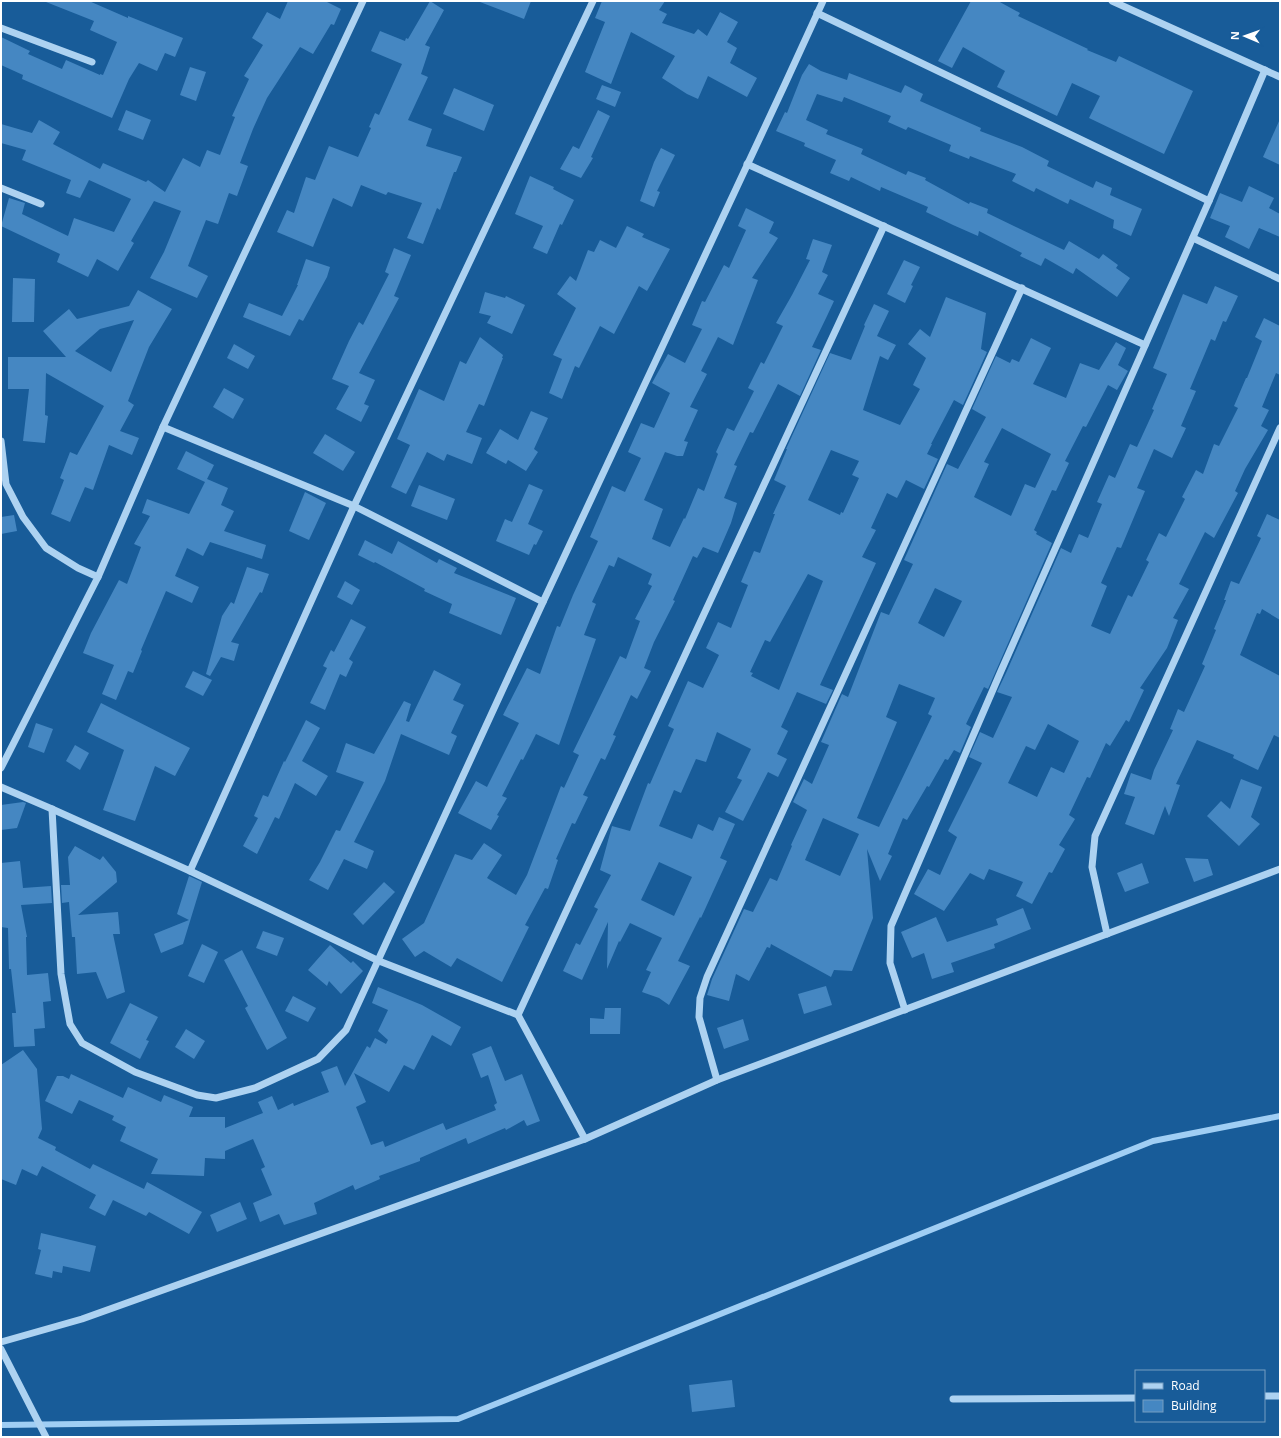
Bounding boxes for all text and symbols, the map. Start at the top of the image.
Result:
north arrow [1225,16,1265,56]
text: N [1227,31,1242,40]
legend [1135,1370,1265,1422]
text: Road [1171,1377,1200,1394]
text: Building [1171,1397,1217,1414]

